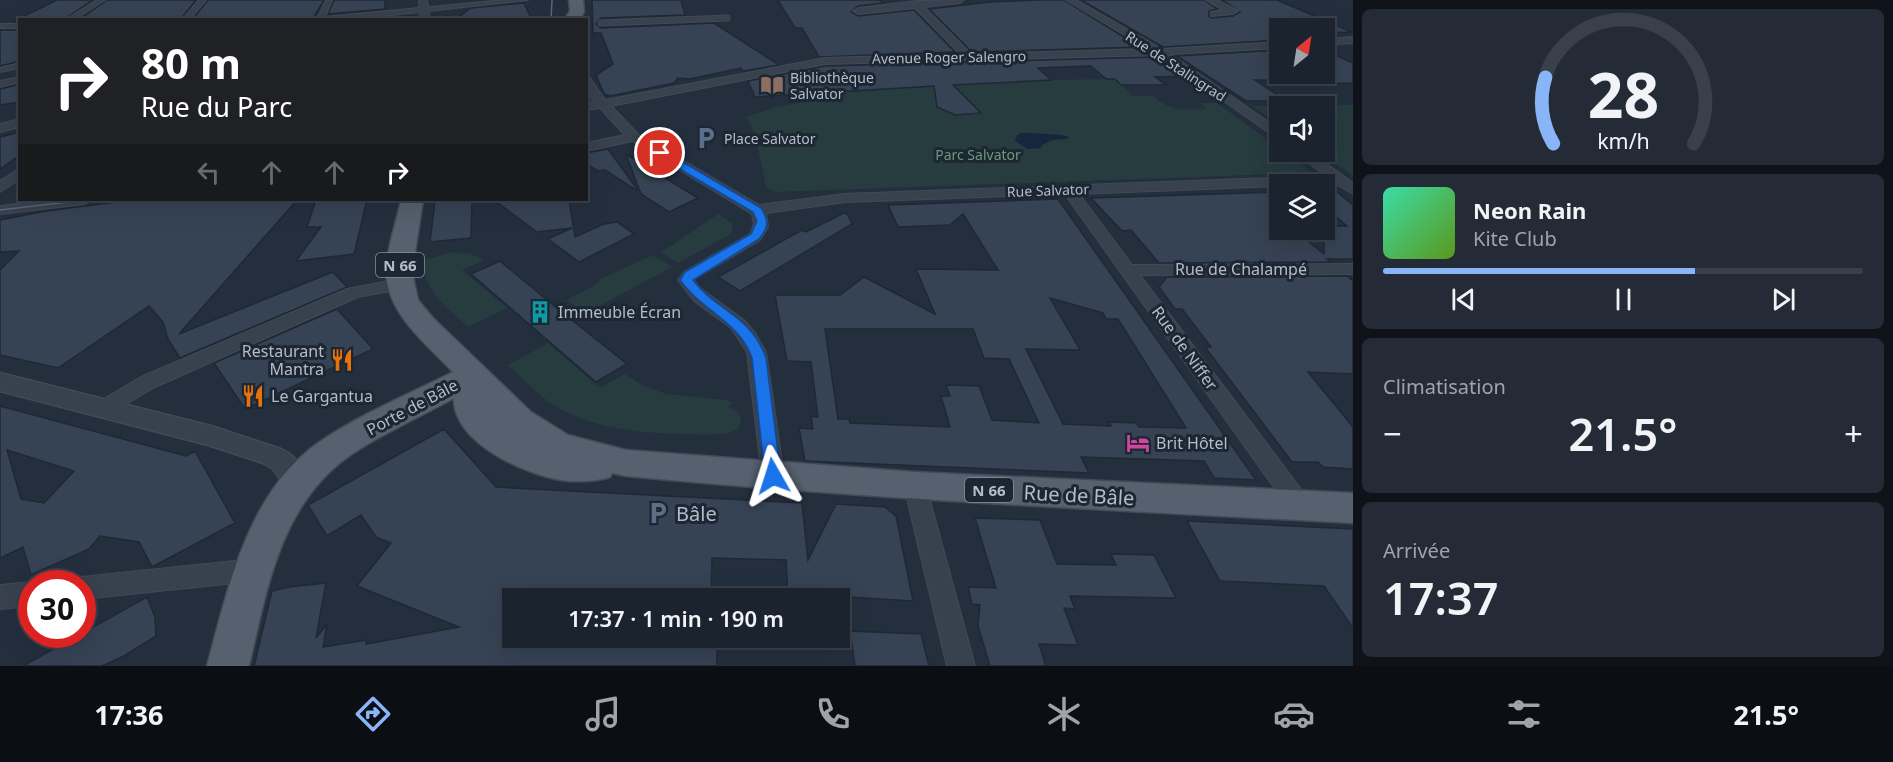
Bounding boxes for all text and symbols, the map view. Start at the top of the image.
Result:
north arrow [1269,18,1335,84]
map controls [1269,18,1335,240]
street label: Rue de Stalingrad [1122,26,1230,106]
text: 80 m [141,34,241,91]
icon: right [42,42,120,120]
street label: Avenue Roger Salengro [872,46,1026,68]
text: 28 [1587,51,1659,136]
place label: Bibliothèque Salvator [790,68,874,103]
library icon: Bibliothèque Salvator [759,72,785,98]
text: Rue du Parc [141,88,292,125]
button: sound [1269,96,1335,162]
parking icon: Place Salvator [693,125,719,151]
text: km/h [1597,126,1649,155]
pin [634,127,685,178]
place label: Place Salvator [724,129,816,148]
icon: arrive [643,136,676,169]
park label: Parc Salvator [935,145,1021,164]
icon: left [192,156,225,189]
icon: ahead [255,156,288,189]
icon: ahead [318,156,351,189]
icon: right [381,156,414,189]
button: layers [1269,174,1335,240]
street label: Rue Salvator [1007,179,1090,201]
text: Neon Rain [1473,195,1586,225]
text: Kite Club [1473,225,1557,252]
road number: N 66 [376,253,424,277]
street label: Rue de Chalampé [1175,258,1307,280]
icon: previous [1447,283,1480,316]
icon: pause [1607,283,1640,316]
icon: next [1767,283,1800,316]
building icon: Immeuble Écran [527,299,553,325]
place label: Immeuble Écran [558,301,681,323]
street label: Rue de Niffer [1147,301,1223,395]
place label: Restaurant Mantra [242,340,324,380]
restaurant icon: Restaurant Mantra [329,347,355,373]
text: Climatisation [1383,373,1506,400]
street label: Porte de Bâle [362,374,462,440]
restaurant icon: Le Gargantua [240,383,266,409]
place label: Le Gargantua [271,385,373,407]
text: 21.5° [1569,403,1677,464]
text: − [1383,411,1402,456]
text: + [1844,411,1863,456]
hotel icon: Brit Hôtel [1125,430,1151,456]
place label: Brit Hôtel [1156,432,1228,454]
position arrow [741,444,805,508]
road number: N 66 [965,478,1013,502]
street label: Rue de Bâle [1023,479,1135,511]
parking icon: Bâle [645,500,671,526]
place label: Bâle [676,500,717,527]
text: Arrivée [1383,537,1450,564]
text: 17:37 [1383,567,1498,628]
speed limit sign: 30 [18,570,96,648]
text: 17:37 · 1 min · 190 m [568,603,784,633]
icon: directions [352,693,394,735]
icon: music [582,693,624,735]
icon: phone [812,693,854,735]
icon: climate [1043,693,1085,735]
icon: car [1273,693,1315,735]
icon: filters [1503,693,1545,735]
text: 17:36 [94,696,164,733]
text: 21.5° [1733,696,1799,733]

